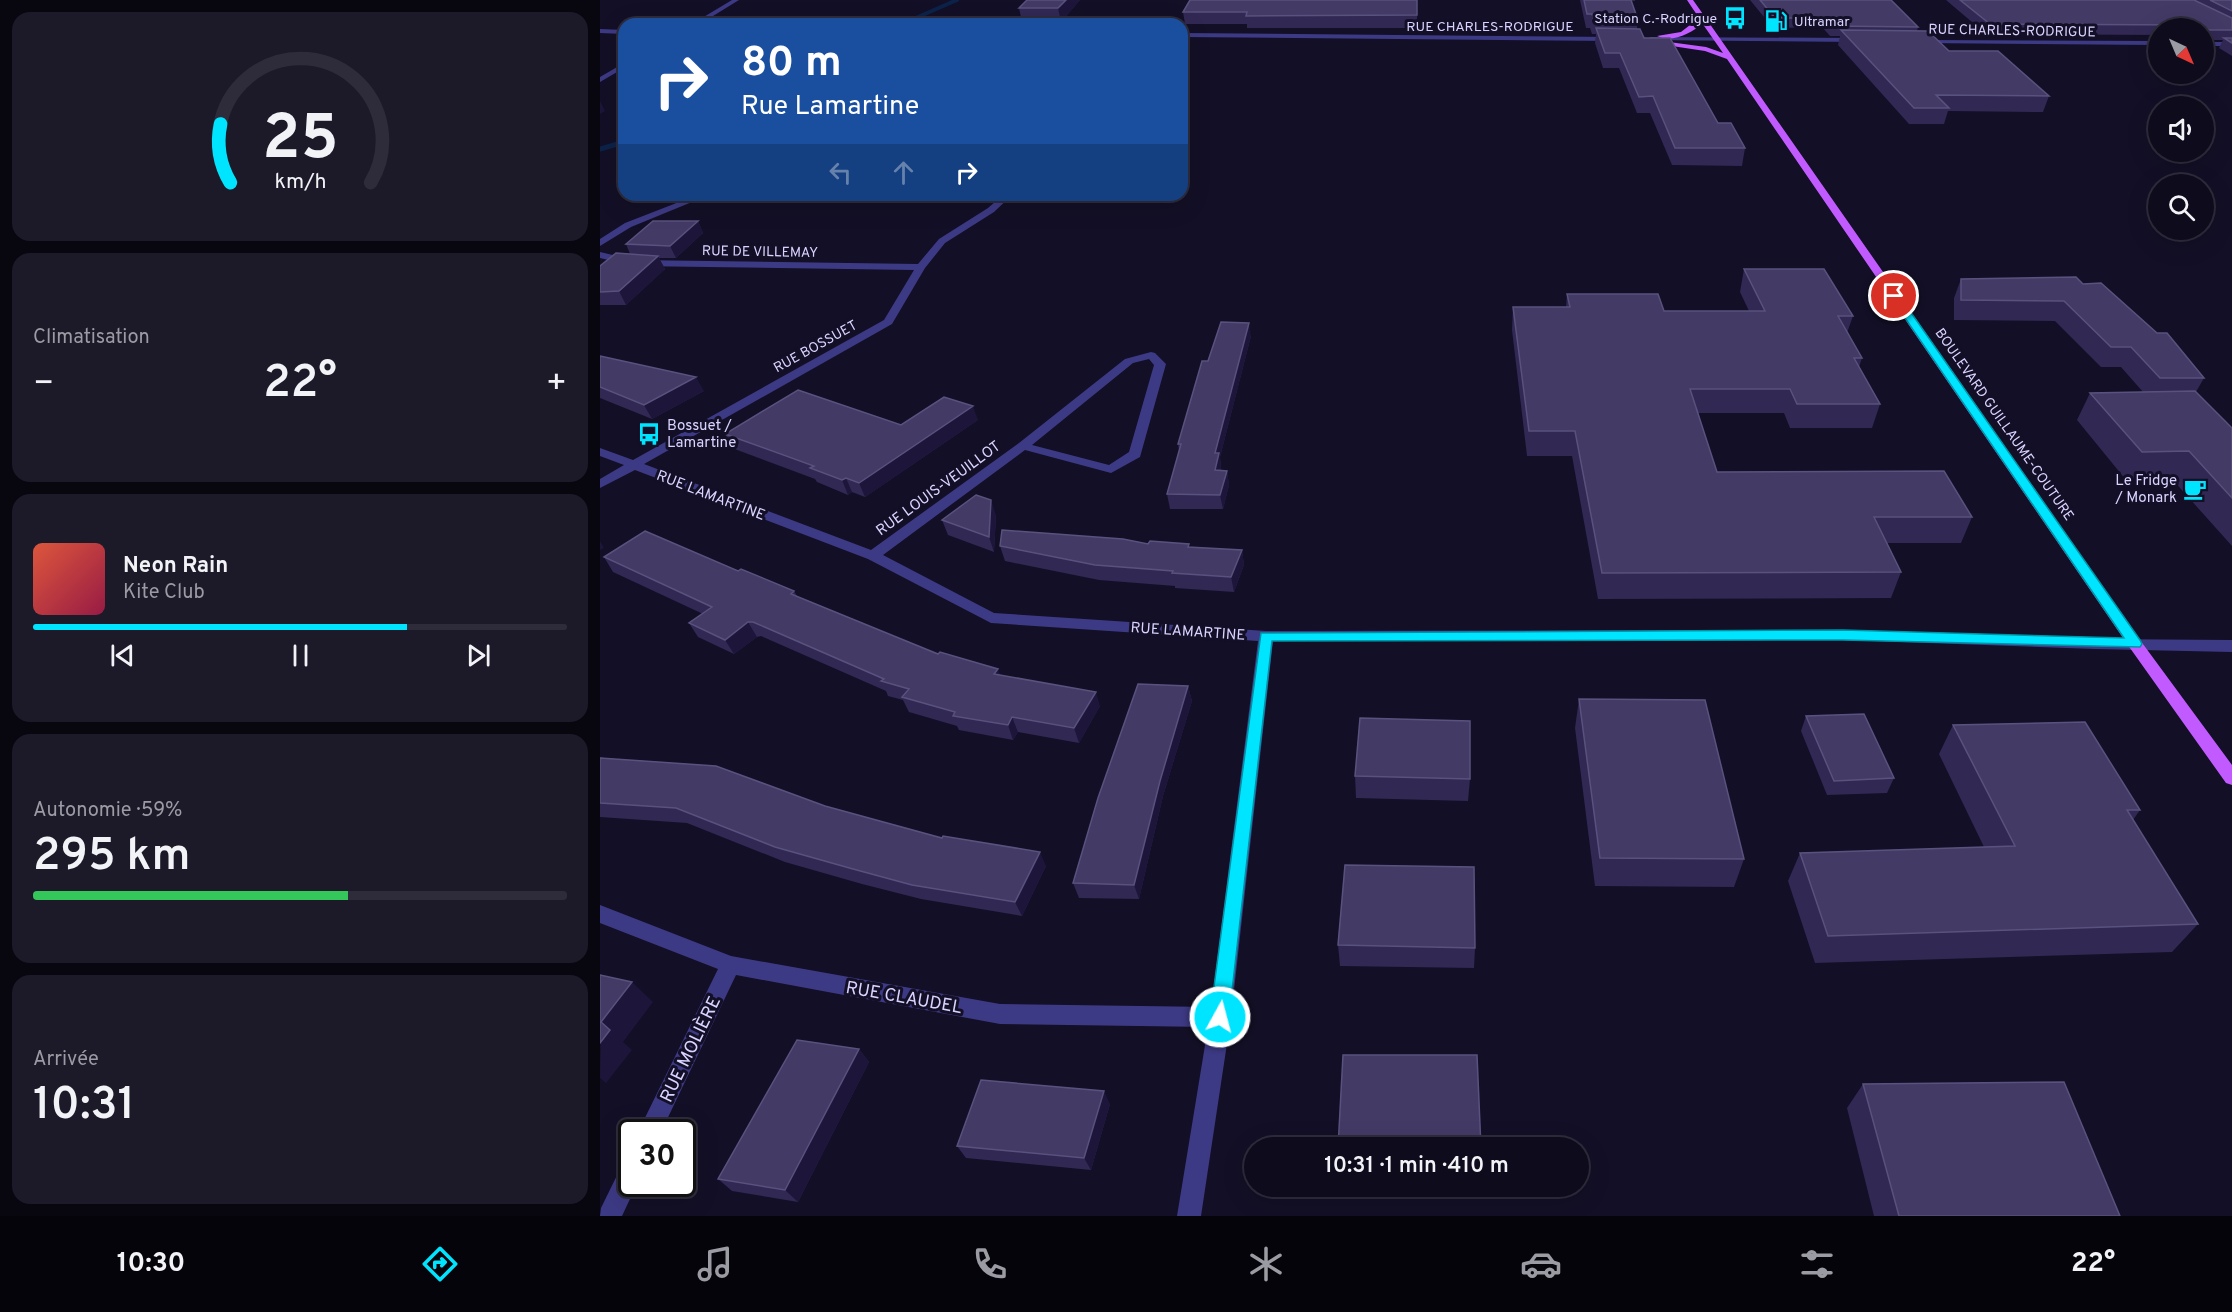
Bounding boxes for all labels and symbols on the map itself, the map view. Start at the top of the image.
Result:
bus stop icon: Station C.-Rodrigue [1722,5,1748,31]
fuel station icon: Ultramar [1763,8,1789,34]
place label: Station C.-Rodrigue [1594,11,1717,28]
place label: Ultramar [1794,14,1850,31]
north arrow [2148,18,2214,84]
street label: RUE CHARLES-RODRIGUE [1406,19,1574,36]
street label: RUE CHARLES-RODRIGUE [1928,22,2096,41]
street label: RUE DE VILLEMAY [702,243,818,262]
pin [1868,270,1919,321]
street label: RUE BOSSUET [771,317,860,377]
street label: BOULEVARD GUILLAUME-COUTURE [1931,325,2077,524]
place label: Bossuet / Lamartine [667,417,736,453]
bus stop icon: Bossuet / Lamartine [636,421,662,447]
street label: RUE LOUIS-VEUILLOT [873,438,1005,541]
street label: RUE LAMARTINE [653,467,768,526]
place label: Le Fridge / Monark [2114,472,2177,508]
cafe icon: Le Fridge / Monark [2182,476,2208,502]
street label: RUE LAMARTINE [1130,619,1246,646]
street label: RUE CLAUDEL [844,977,964,1020]
position arrow [1188,985,1252,1049]
street label: RUE MOLIÈRE [654,992,727,1106]
speed limit sign: 30 [618,1119,696,1197]

